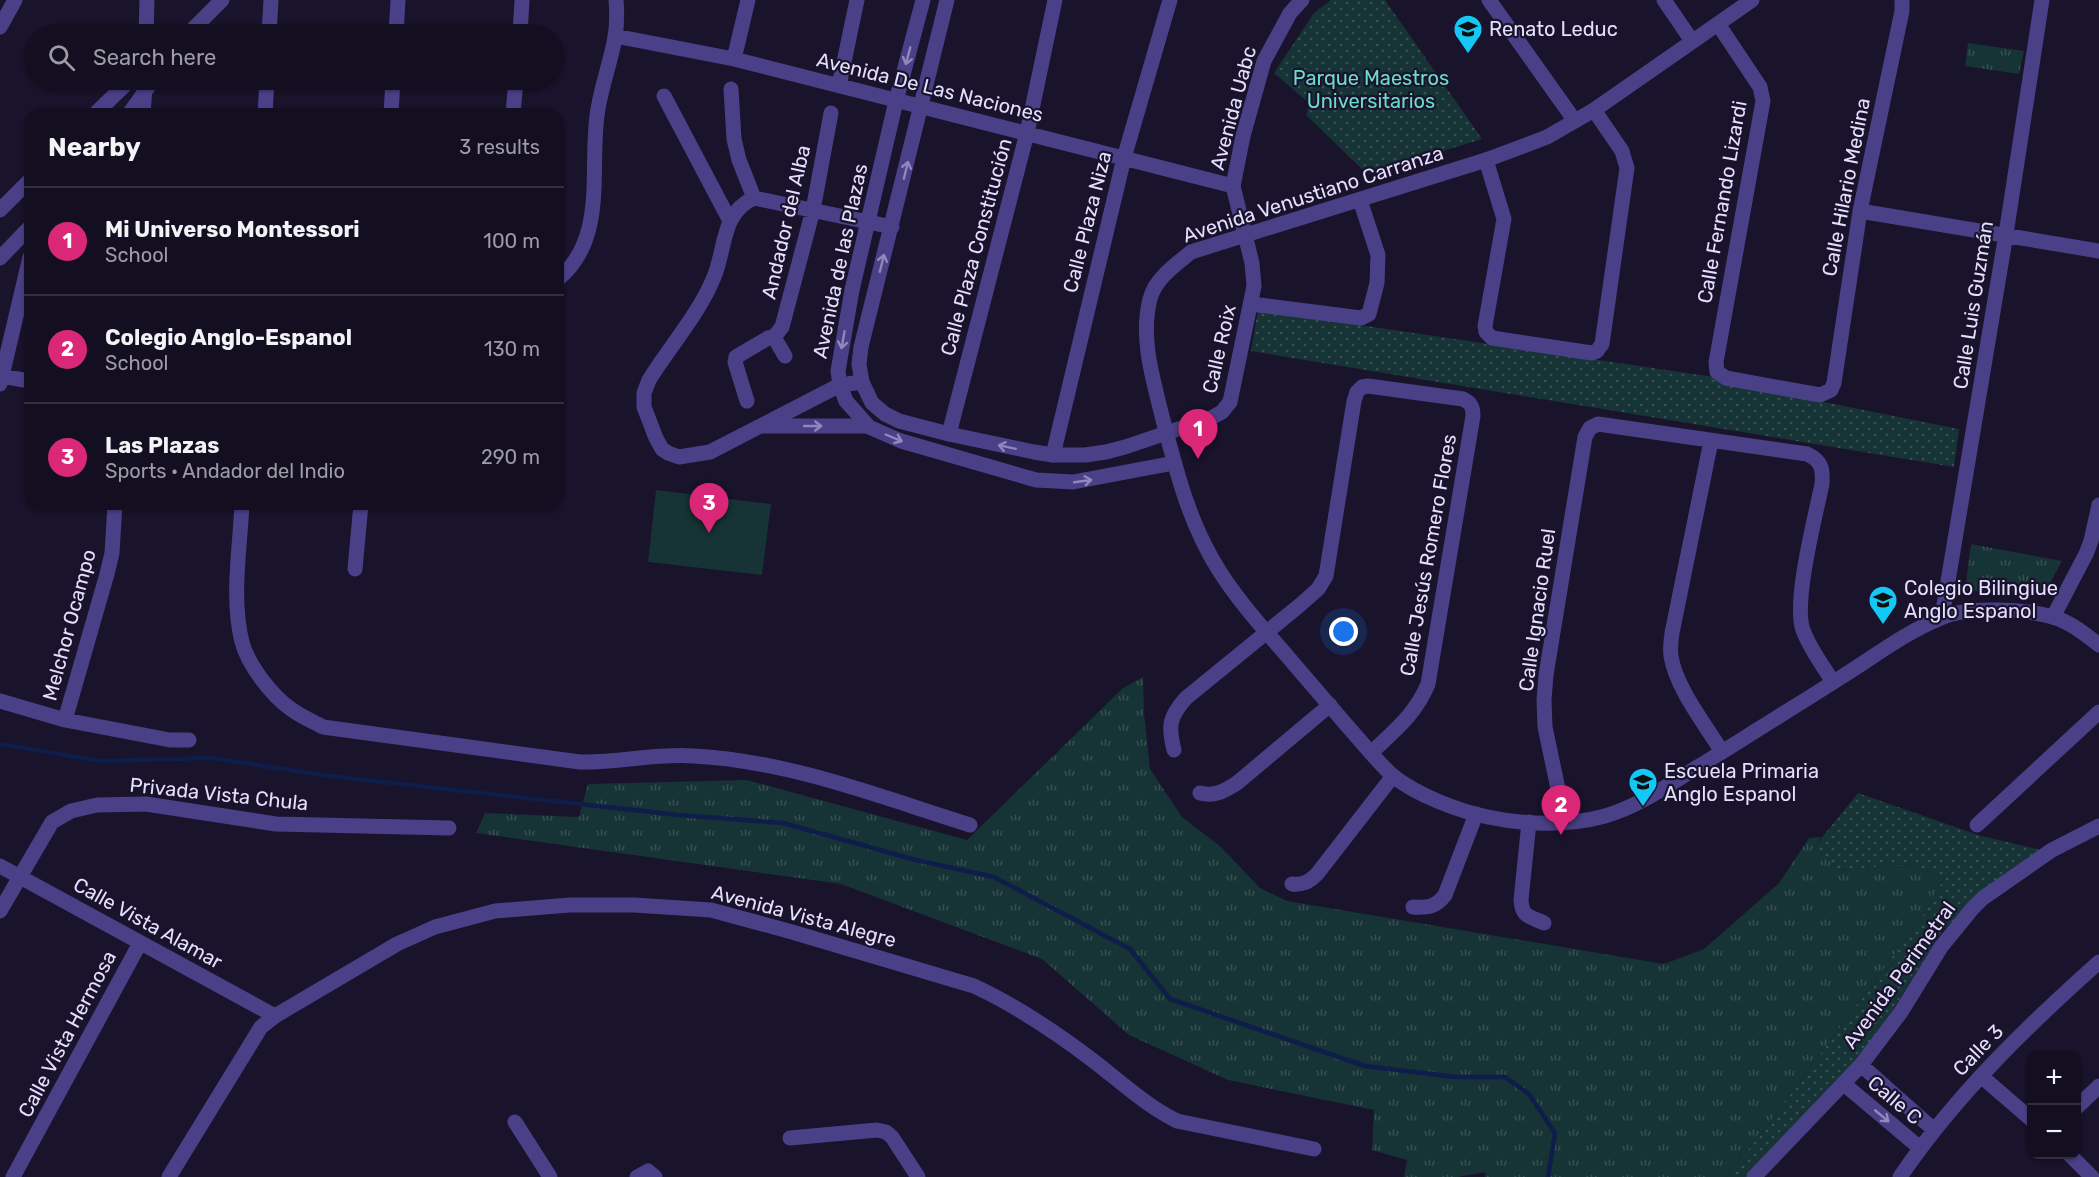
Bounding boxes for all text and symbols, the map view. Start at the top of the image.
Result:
school or university icon: Renato Leduc [1452,13,1484,55]
place label: Renato Leduc [1489,17,1618,41]
search box [24,24,564,90]
icon: search [45,41,78,74]
street label: Avenida Uabc [1205,43,1261,173]
text: Search here [93,44,216,71]
street label: Avenida De Las Naciones [814,47,1046,127]
one-way arrow [902,47,913,66]
park label: Parque Maestros Universitarios [1293,66,1449,113]
street label: Calle Hilario Medina [1817,96,1875,278]
street label: Calle Fernando Lizardi [1692,99,1752,305]
text: Nearby [48,132,141,163]
text: 3 results [459,135,540,159]
street label: Calle Plaza Constitución [935,136,1017,358]
street label: Avenida Venustiano Carranza [1180,140,1446,248]
street label: Andador del Alba [757,143,815,301]
street label: Calle Plaza Niza [1058,149,1116,295]
street label: Avenida de las Plazas [808,161,872,361]
one-way arrow [900,161,912,180]
text: Mi Universo Montessori [105,216,360,243]
street label: Calle Luis Guzmán [1948,219,1998,391]
text: 1 [63,229,72,253]
text: 100 m [483,229,540,253]
text: School [105,243,168,267]
one-way arrow [877,254,889,273]
street label: Calle Roix [1197,302,1241,396]
text: Colegio Anglo-Espanol [105,324,352,351]
one-way arrow [837,330,848,350]
text: 2 [61,337,74,361]
text: 130 m [484,337,540,361]
text: School [105,351,168,375]
pin: 1 [1178,410,1218,459]
one-way arrow [802,420,822,432]
text: Las Plazas [105,432,219,459]
street label: Calle Jesús Romero Flores [1395,432,1461,678]
one-way arrow [884,433,903,444]
one-way arrow [998,440,1017,452]
text: 3 [61,445,74,469]
text: 290 m [481,445,540,469]
text: Sports · Andador del Indio [105,459,345,483]
one-way arrow [1072,476,1092,487]
pin: 3 [690,484,728,533]
street label: Calle Ignacio Ruel [1514,527,1560,693]
street label: Melchor Ocampo [37,547,101,703]
place label: Colegio Bilingiue Anglo Espanol [1904,576,2058,623]
school or university icon: Colegio Bilingiue Anglo Espanol [1867,584,1899,626]
your location [1329,617,1358,646]
place label: Escuela Primaria Anglo Espanol [1664,759,1819,806]
school or university icon: Escuela Primaria Anglo Espanol [1627,766,1659,808]
street label: Privada Vista Chula [128,773,310,815]
pin: 2 [1542,786,1580,835]
street label: Calle Vista Alamar [69,872,227,974]
street label: Avenida Vista Alegre [709,880,899,952]
street label: Avenida Perimetral [1838,897,1960,1053]
street label: Calle Vista Hermosa [13,947,121,1121]
street label: Calle 3 [1948,1019,2008,1081]
map controls [2027,1051,2081,1159]
button: + [2027,1051,2081,1105]
street label: Calle C [1863,1070,1927,1130]
button: − [2027,1105,2081,1159]
one-way arrow [1874,1109,1889,1123]

